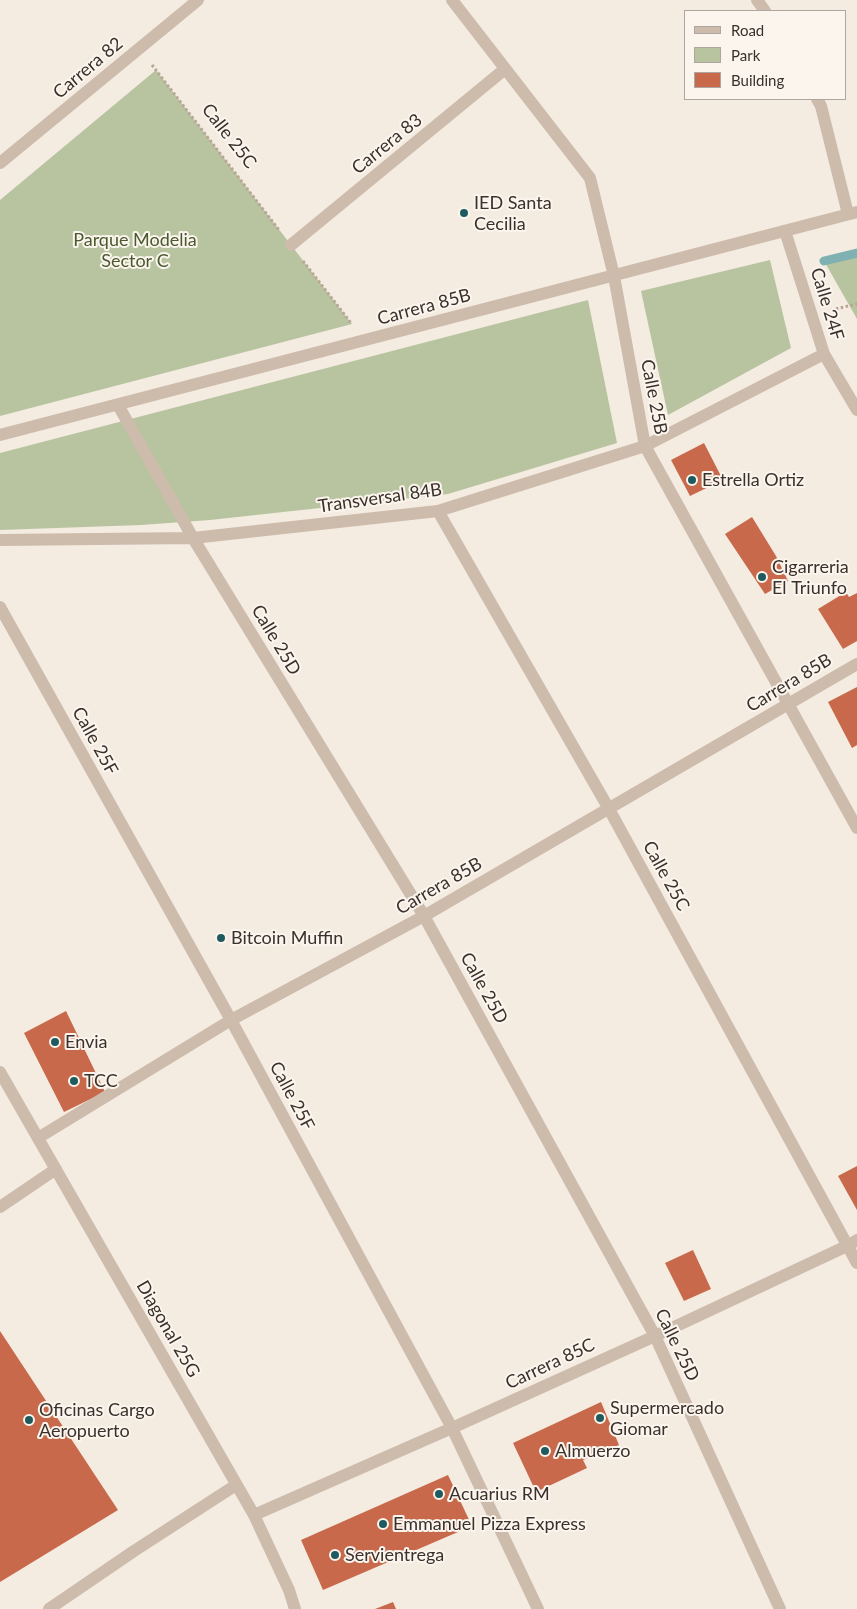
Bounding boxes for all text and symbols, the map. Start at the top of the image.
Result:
legend [684,10,847,100]
text: Road [731,21,764,39]
street label: Carrera 82 [49,33,127,103]
text: Park [731,46,760,64]
text: Building [731,71,784,89]
street label: Calle 25C [197,99,261,173]
street label: Carrera 83 [348,109,426,179]
place label: IED Santa Cecilia [474,192,552,234]
marker: IED Santa Cecilia [458,207,470,219]
park label: Parque Modelia Sector C [73,229,197,272]
street label: Calle 24F [806,265,848,343]
street label: Carrera 85B [375,284,473,330]
street label: Calle 25B [636,358,672,436]
place label: Estrella Ortiz [702,469,804,491]
marker: Estrella Ortiz [686,474,698,486]
street label: Transversal 84B [317,479,443,517]
place label: Cigarreria El Triunfo [772,556,849,598]
marker: Cigarreria El Triunfo [756,571,768,583]
street label: Calle 25D [247,601,305,679]
street label: Carrera 85B [742,649,836,717]
street label: Calle 25F [67,703,123,779]
street label: Calle 25C [638,837,694,915]
street label: Carrera 85B [392,853,486,919]
place label: Bitcoin Muffin [231,927,343,949]
marker: Bitcoin Muffin [215,932,227,944]
street label: Calle 25D [456,949,512,1027]
place label: Envia [65,1031,108,1053]
marker: Envia [49,1036,61,1048]
street label: Calle 25F [265,1058,319,1134]
place label: TCC [84,1070,118,1092]
marker: TCC [68,1075,80,1087]
street label: Diagonal 25G [132,1277,204,1381]
street label: Calle 25D [650,1305,704,1385]
street label: Carrera 85C [502,1334,598,1394]
place label: Supermercado Giomar [610,1397,724,1440]
place label: Oficinas Cargo Aeropuerto [39,1399,155,1442]
marker: Supermercado Giomar [594,1412,606,1424]
marker: Oficinas Cargo Aeropuerto [23,1414,35,1426]
place label: Almuerzo [555,1440,630,1462]
marker: Almuerzo [539,1445,551,1457]
place label: Acuarius RM [449,1483,550,1505]
marker: Acuarius RM [433,1488,445,1500]
place label: Emmanuel Pizza Express [393,1513,586,1535]
marker: Emmanuel Pizza Express [377,1518,389,1530]
place label: Servientrega [345,1544,444,1566]
marker: Servientrega [329,1549,341,1561]

